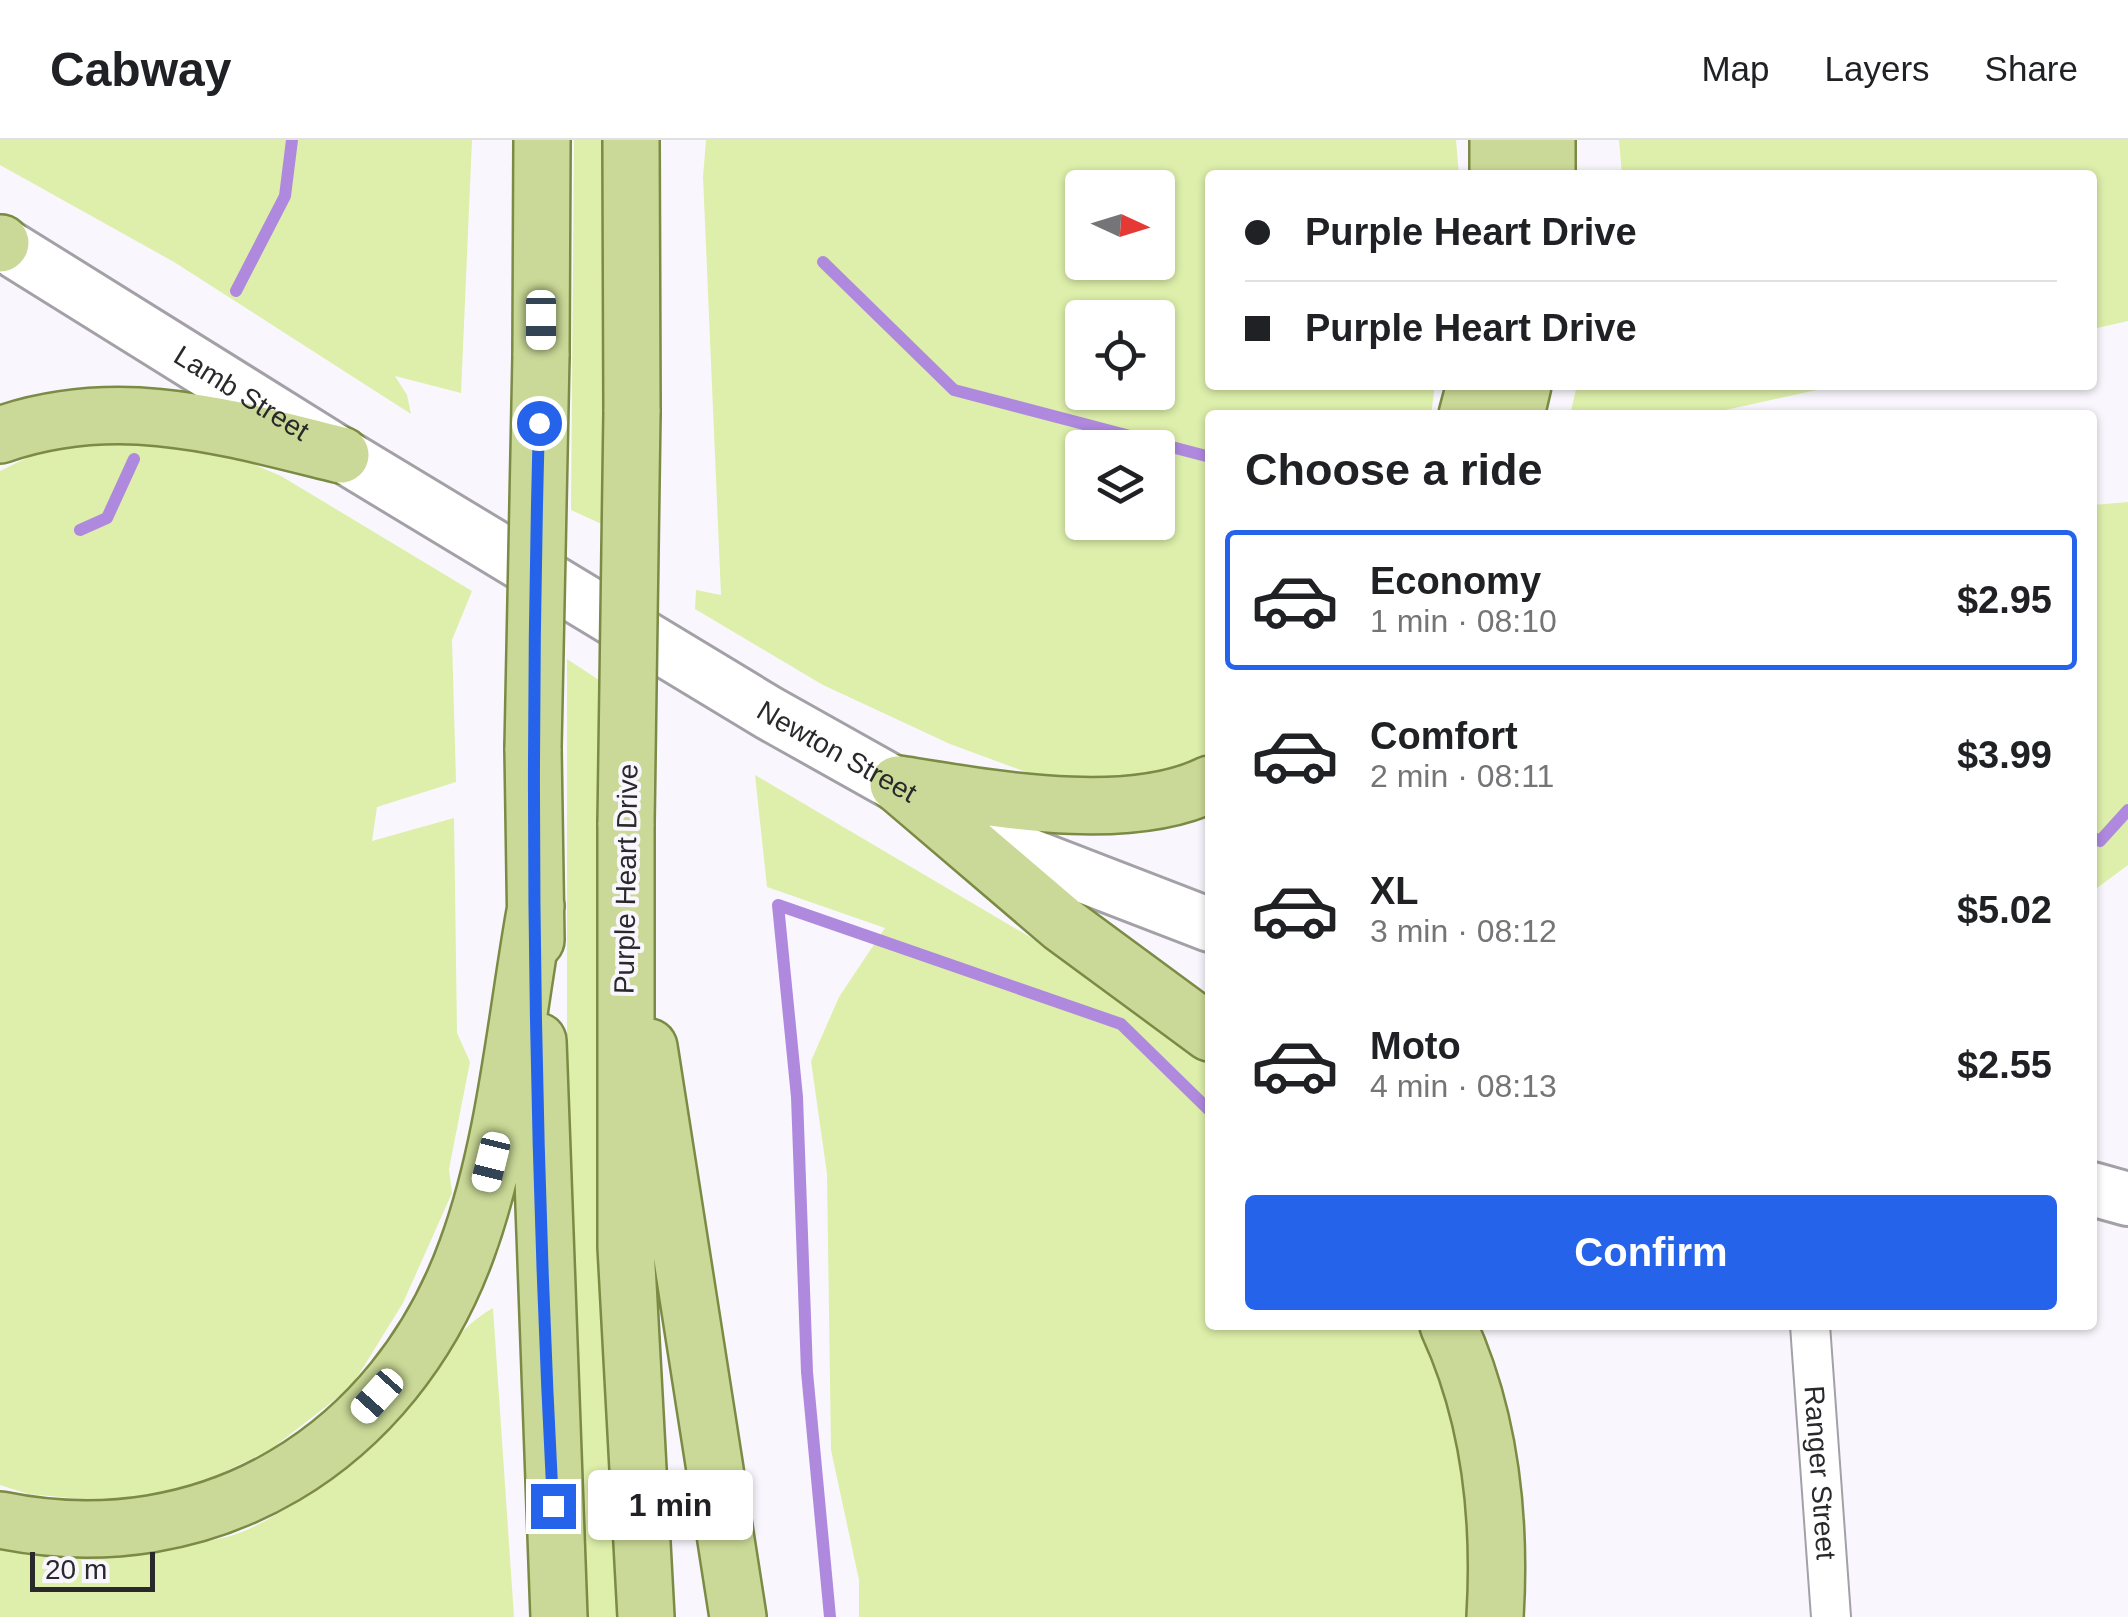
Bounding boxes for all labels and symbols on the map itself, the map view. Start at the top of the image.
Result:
north arrow [1065,170,1175,280]
car [526,290,556,350]
street label: Lamb Street [169,339,315,446]
route start [517,401,562,446]
street label: Newton Street [752,694,922,808]
street label: Purple Heart Drive [608,764,644,994]
car [469,1129,513,1195]
car [346,1364,408,1428]
street label: Ranger Street [1799,1385,1842,1561]
callout: 1 min [588,1471,753,1541]
route end [531,1484,576,1529]
scale bar [30,1547,155,1592]

